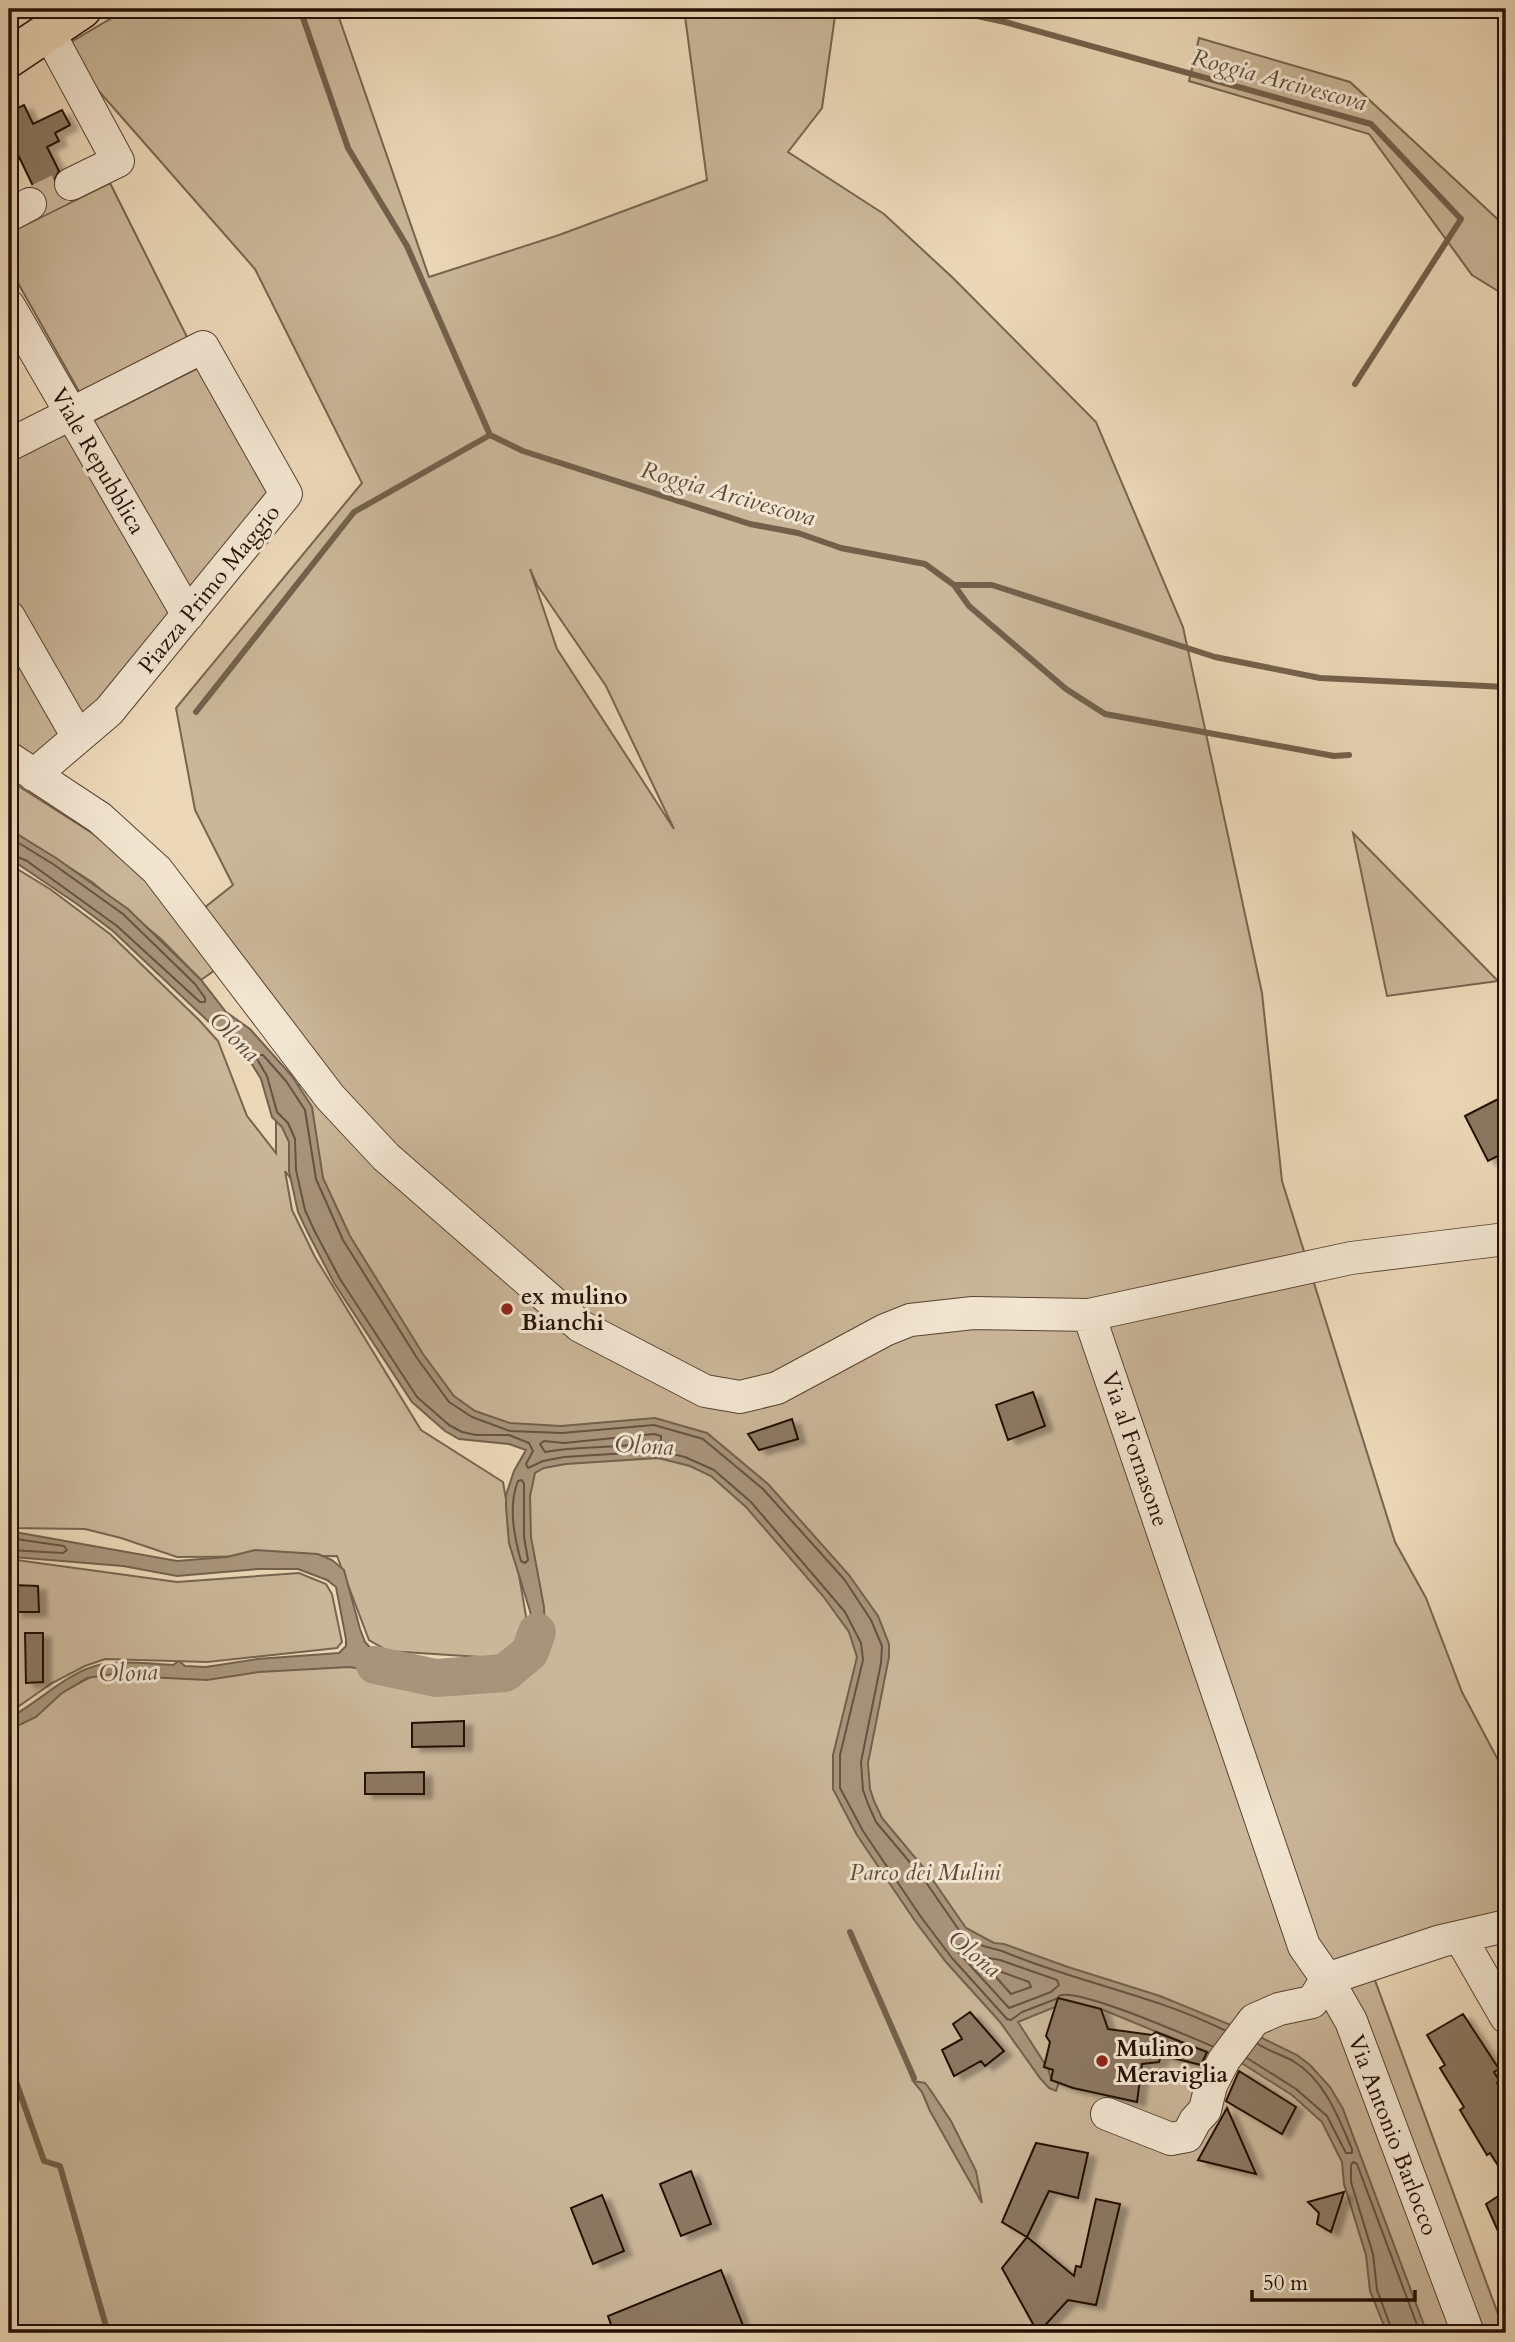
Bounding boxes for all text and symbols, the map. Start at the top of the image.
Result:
water label: Roggia Arcivescova [1188,41,1370,119]
street label: Viale Repubblica [43,382,153,540]
water label: Roggia Arcivescova [637,453,819,535]
street label: Piazza Primo Maggio [131,498,287,680]
water label: Olona [201,1005,267,1070]
place label: ex mulino Bianchi [521,1281,628,1338]
marker: ex mulino Bianchi [499,1301,515,1317]
street label: Via al Fornasone [1094,1367,1176,1531]
water label: Olona [614,1428,675,1464]
water label: Olona [98,1655,158,1691]
park label: Parco dei Mulini [849,1857,1001,1888]
water label: Olona [941,1923,1008,1986]
street label: Via Antonio Barlocco [1340,2030,1446,2240]
place label: Mulino Meraviglia [1116,2033,1228,2090]
marker: Mulino Meraviglia [1094,2053,1110,2069]
scale bar [1252,2258,1415,2302]
text: 50 m [1263,2269,1308,2298]

